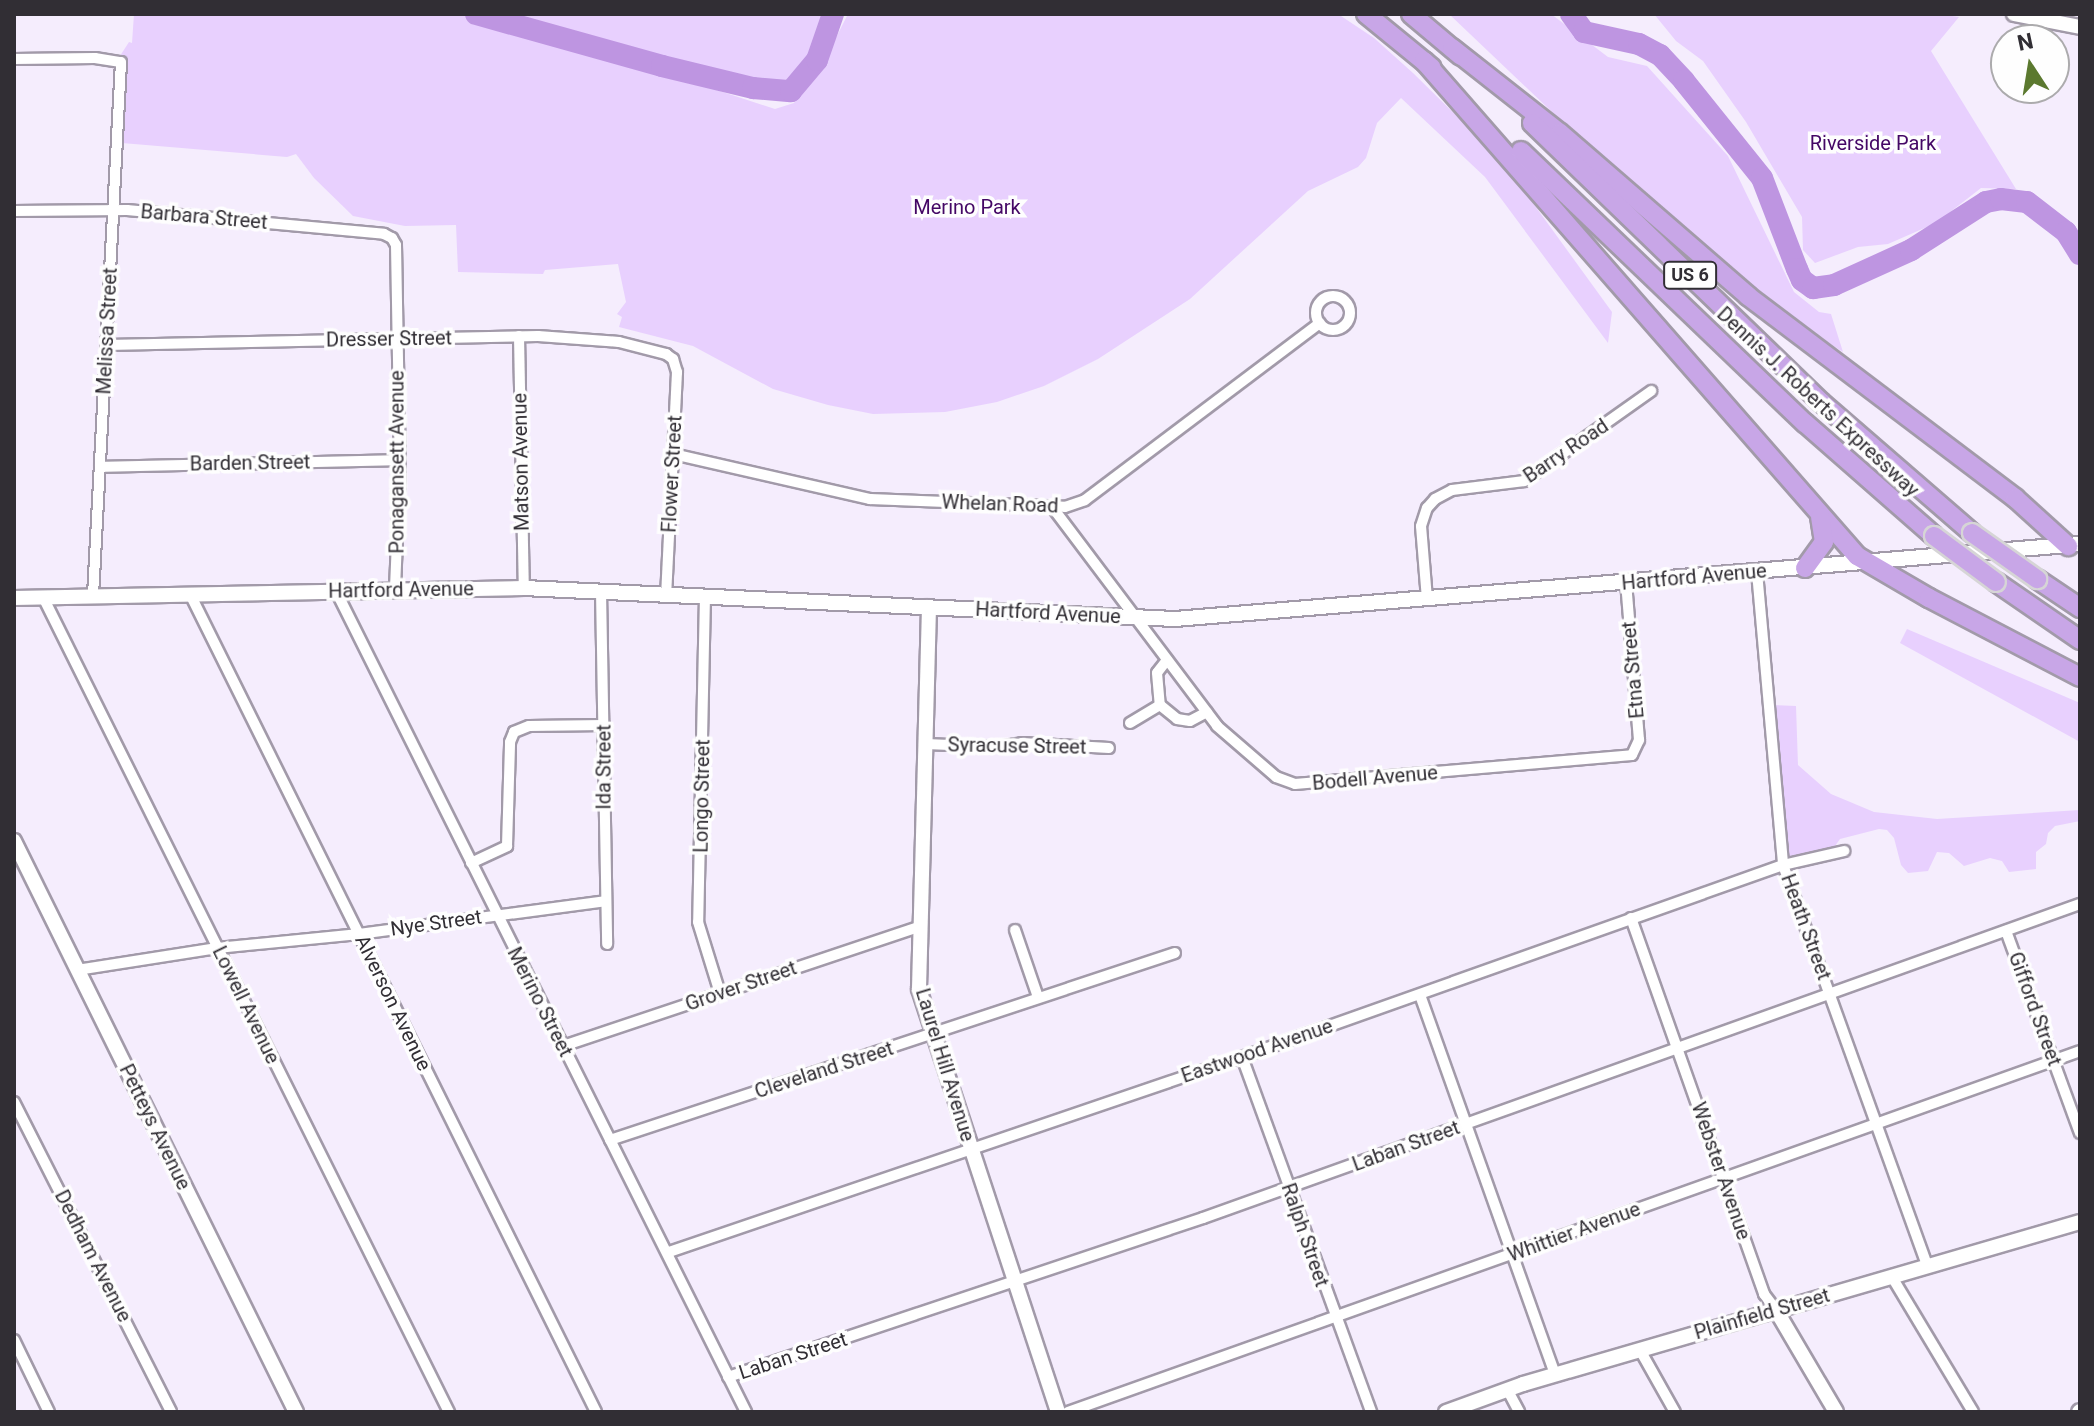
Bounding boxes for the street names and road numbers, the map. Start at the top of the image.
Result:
street label: Barbara Street [140,200,268,234]
road number: US 6 [1662,261,1718,289]
street label: Melissa Street [92,267,122,395]
street label: Dennis J. Roberts Expressway [1712,302,1924,502]
street label: Dresser Street [326,326,452,352]
street label: Ponagansett Avenue [385,370,409,554]
street label: Matson Avenue [508,393,534,531]
street label: Barry Road [1519,414,1613,488]
street label: Flower Street [657,415,687,533]
street label: Barden Street [190,450,310,476]
street label: Whelan Road [941,490,1059,518]
street label: Hartford Avenue [1620,559,1768,595]
street label: Hartford Avenue [328,577,474,603]
street label: Hartford Avenue [975,597,1121,629]
street label: Etna Street [1617,620,1649,720]
street label: Ida Street [592,724,616,810]
street label: Syracuse Street [947,733,1087,759]
street label: Longo Street [689,739,715,853]
street label: Bodell Avenue [1311,761,1439,795]
street label: Heath Street [1776,871,1836,983]
street label: Nye Street [389,905,483,941]
street label: Alverson Avenue [350,931,436,1075]
street label: Lowell Avenue [207,942,285,1068]
street label: Merino Street [502,943,578,1061]
street label: Gifford Street [2003,949,2067,1069]
street label: Grover Street [682,956,800,1016]
street label: Laurel Hill Avenue [910,986,980,1144]
street label: Eastwood Avenue [1178,1014,1336,1088]
street label: Cleveland Street [752,1036,896,1104]
street label: Petteys Avenue [114,1060,196,1194]
street label: Webster Avenue [1686,1099,1756,1243]
street label: Laban Street [1349,1115,1463,1177]
street label: Ralph Street [1276,1180,1334,1290]
street label: Dedham Avenue [49,1186,137,1326]
street label: Whittier Avenue [1504,1197,1644,1267]
street label: Plainfield Street [1691,1283,1833,1345]
street label: Laban Street [736,1327,850,1385]

